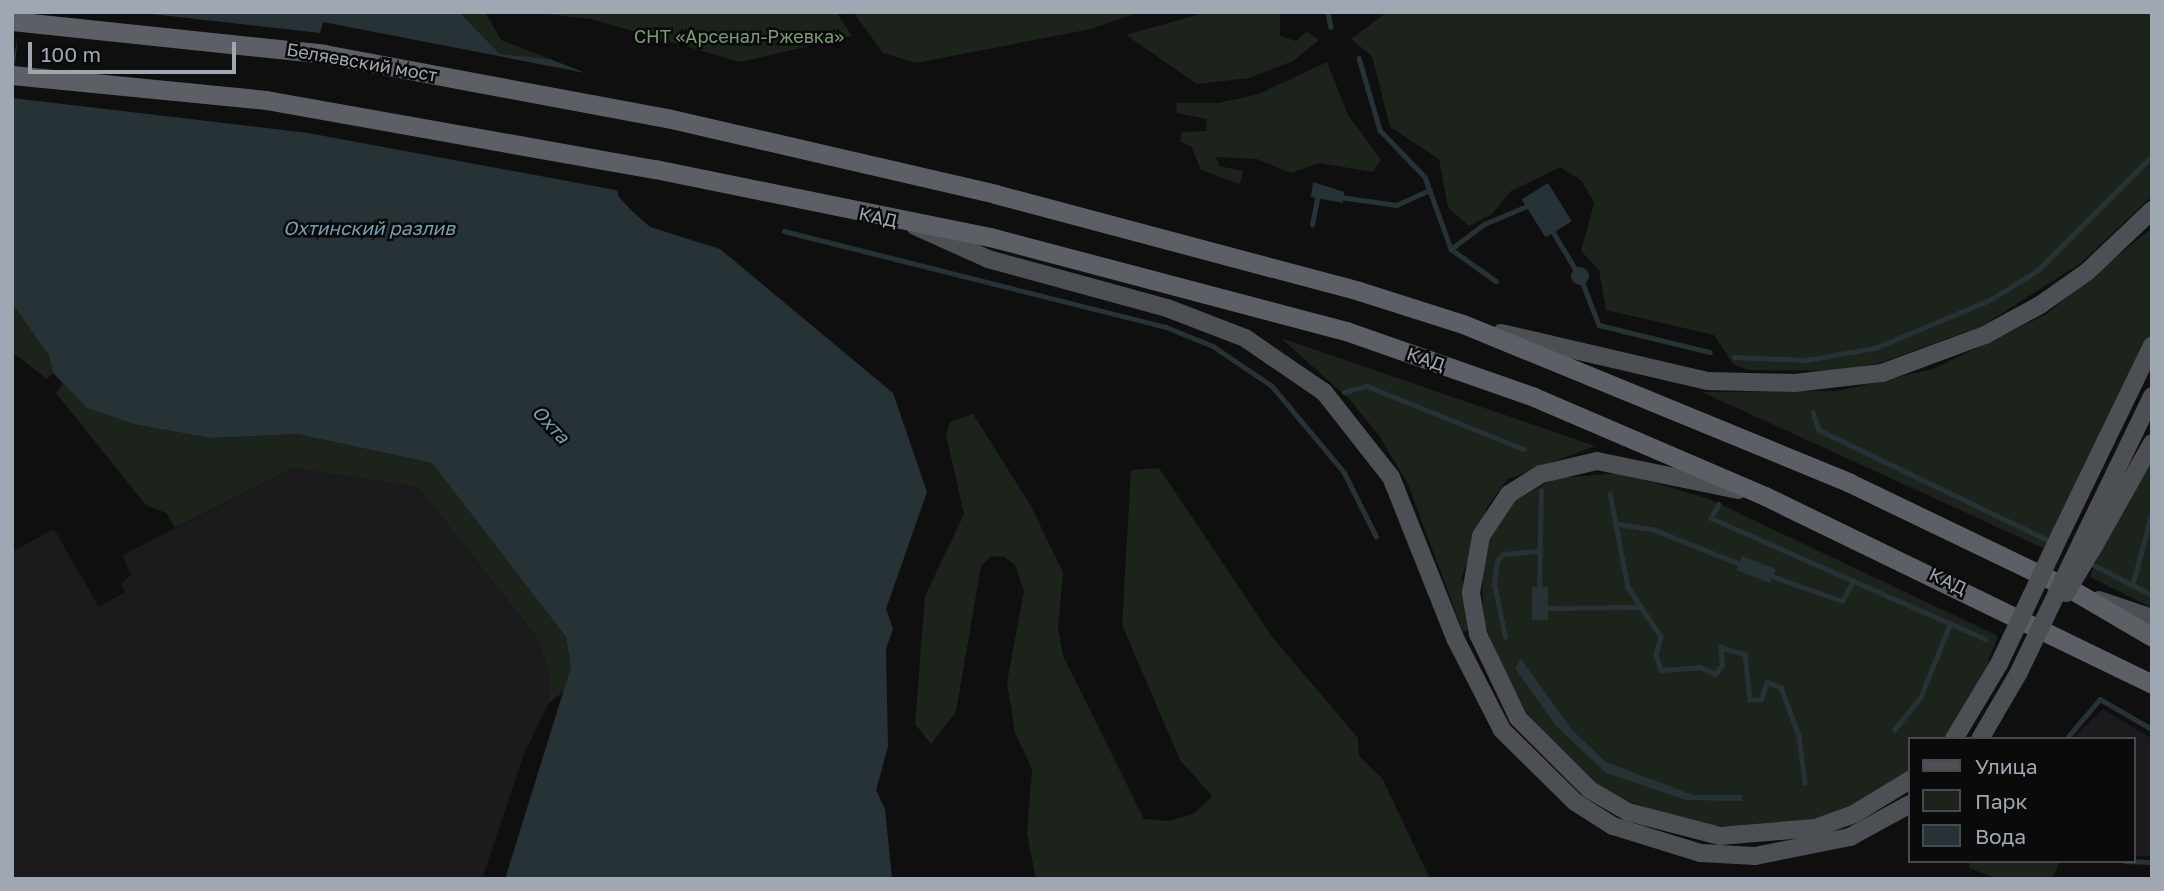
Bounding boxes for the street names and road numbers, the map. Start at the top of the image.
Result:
street label: Беляевский мост [285,38,439,86]
street label: КАД [857,202,899,232]
street label: КАД [1404,342,1448,376]
street label: КАД [1926,563,1970,599]

